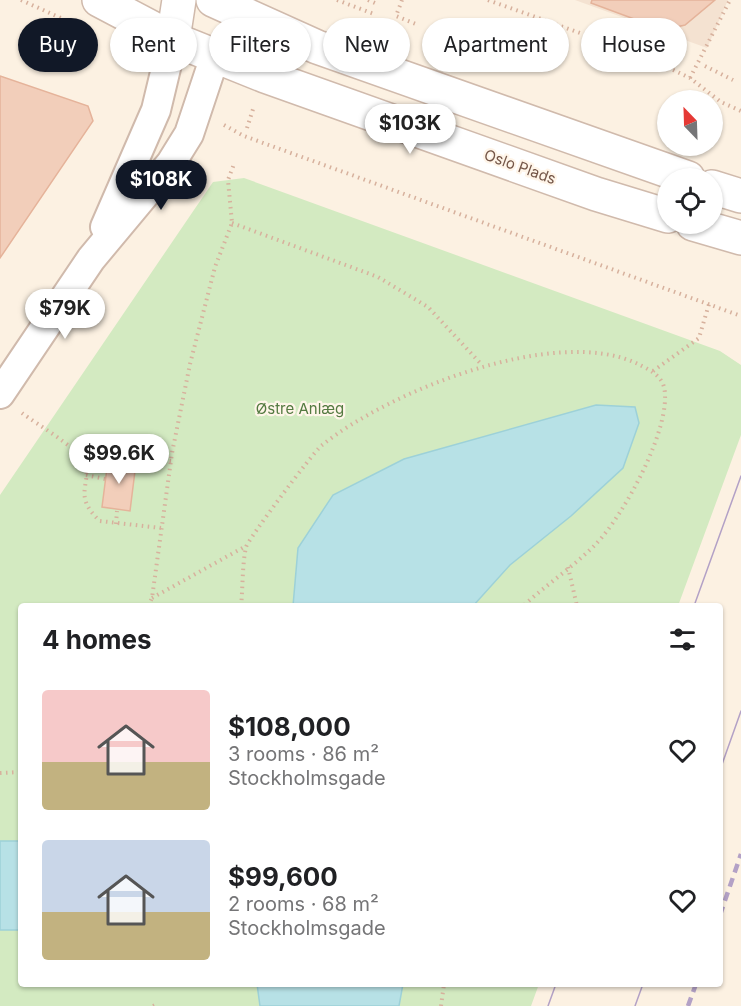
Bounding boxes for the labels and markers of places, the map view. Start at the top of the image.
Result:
pin: $103K [368,104,452,155]
pin: $108K [119,160,203,211]
pin: $79K [29,289,101,340]
pin: $99.6K [70,434,168,485]

